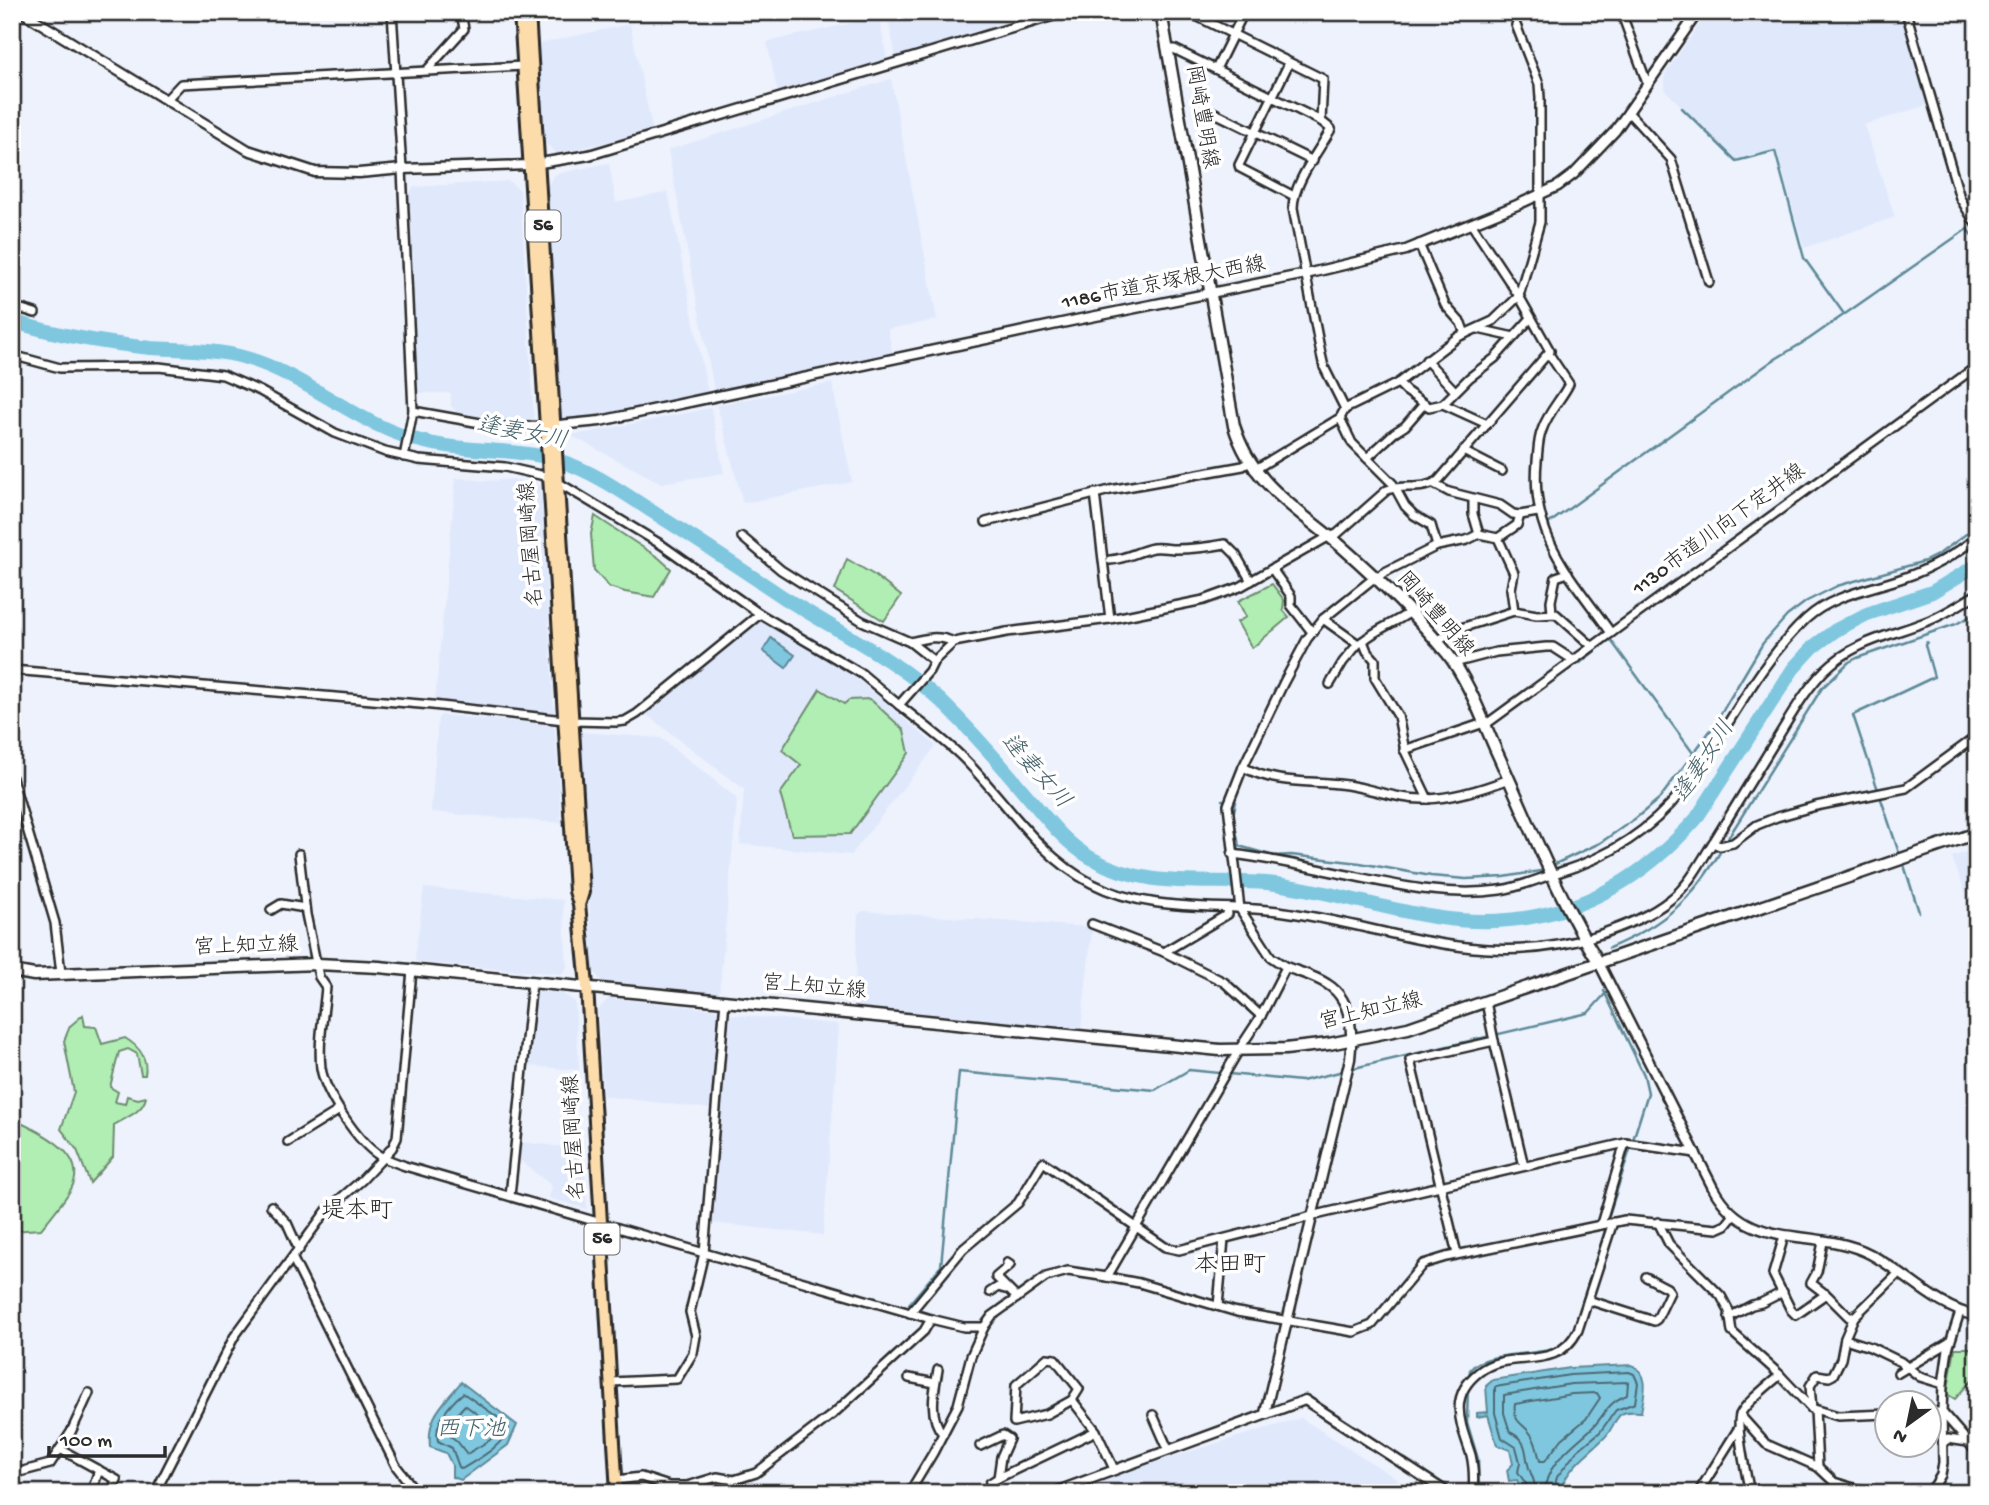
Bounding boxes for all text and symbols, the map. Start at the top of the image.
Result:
street label: 岡崎豊明線 [1179,63,1222,171]
road number: 56 [526,210,560,242]
street label: 1186市道京塚根大西線 [1059,252,1268,317]
water label: 逢妻女川 [474,411,570,456]
street label: 1130市道川向下定井線 [1627,458,1811,603]
street label: 名古屋岡崎線 [515,480,550,608]
street label: 岡崎豊明線 [1390,567,1479,663]
water label: 逢妻女川 [1668,716,1741,808]
water label: 逢妻女川 [994,728,1077,815]
street label: 宮上知立線 [193,933,299,962]
street label: 宮上知立線 [761,971,867,1006]
street label: 宮上知立線 [1317,988,1425,1037]
street label: 名古屋岡崎線 [559,1073,592,1201]
district label: 堤本町 [321,1197,393,1227]
road number: 56 [584,1224,620,1254]
district label: 本田町 [1194,1251,1266,1281]
north arrow [1874,1390,1944,1460]
scale bar [49,1414,164,1458]
water label: 西下池 [437,1416,507,1444]
text: N [1889,1422,1912,1448]
text: 100 m [59,1430,112,1455]

